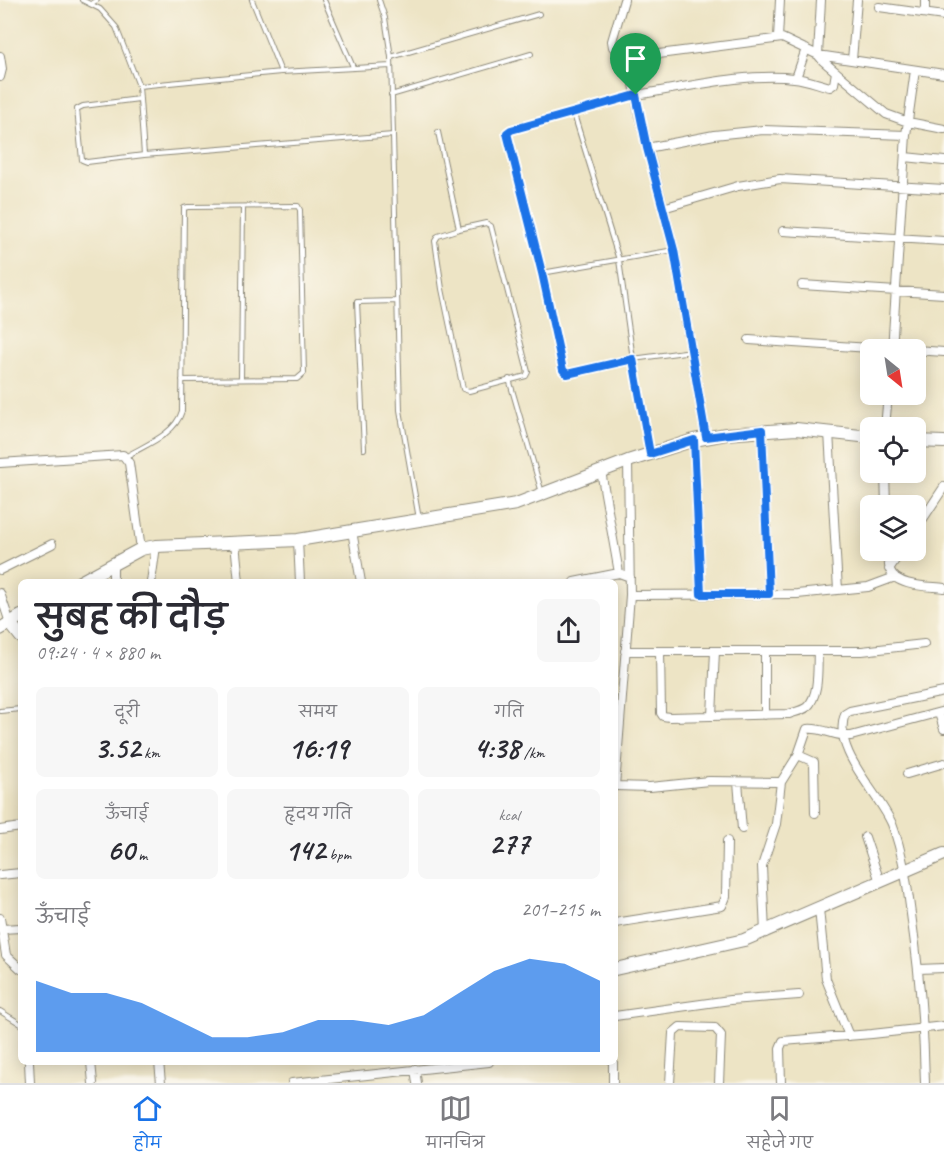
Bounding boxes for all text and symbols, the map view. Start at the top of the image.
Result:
pin [610,33,661,95]
icon: arrive [619,42,652,75]
north arrow [860,339,926,405]
map controls [860,339,926,561]
button: locate [860,417,926,483]
button: layers [860,495,926,561]
text: सुबह की दौड़ [36,596,227,638]
button: share [537,599,600,662]
text: 09:24 · 4 × 880 m [36,640,160,665]
text: दूरी [114,702,140,722]
text: समय [299,702,337,722]
text: गति [494,702,524,722]
text: 3.52 [94,729,140,767]
text: 16:19 [288,729,348,767]
text: 4:38 [473,729,520,767]
text: km [140,743,160,763]
text: /km [520,743,545,763]
text: ऊँचाई [106,804,148,824]
text: हृदय गति [284,804,352,824]
text: kcal [498,805,520,825]
text: 277 [489,825,529,863]
text: 60 [107,831,134,869]
text: 142 [285,831,325,869]
text: m [134,845,147,865]
text: bpm [325,845,351,865]
text: 201–215 m [521,897,600,922]
text: ऊँचाई [36,904,90,929]
tab: होम [131,1092,164,1160]
tab: मानचित्र [426,1092,485,1160]
tab: सहेजे गए [747,1092,813,1160]

